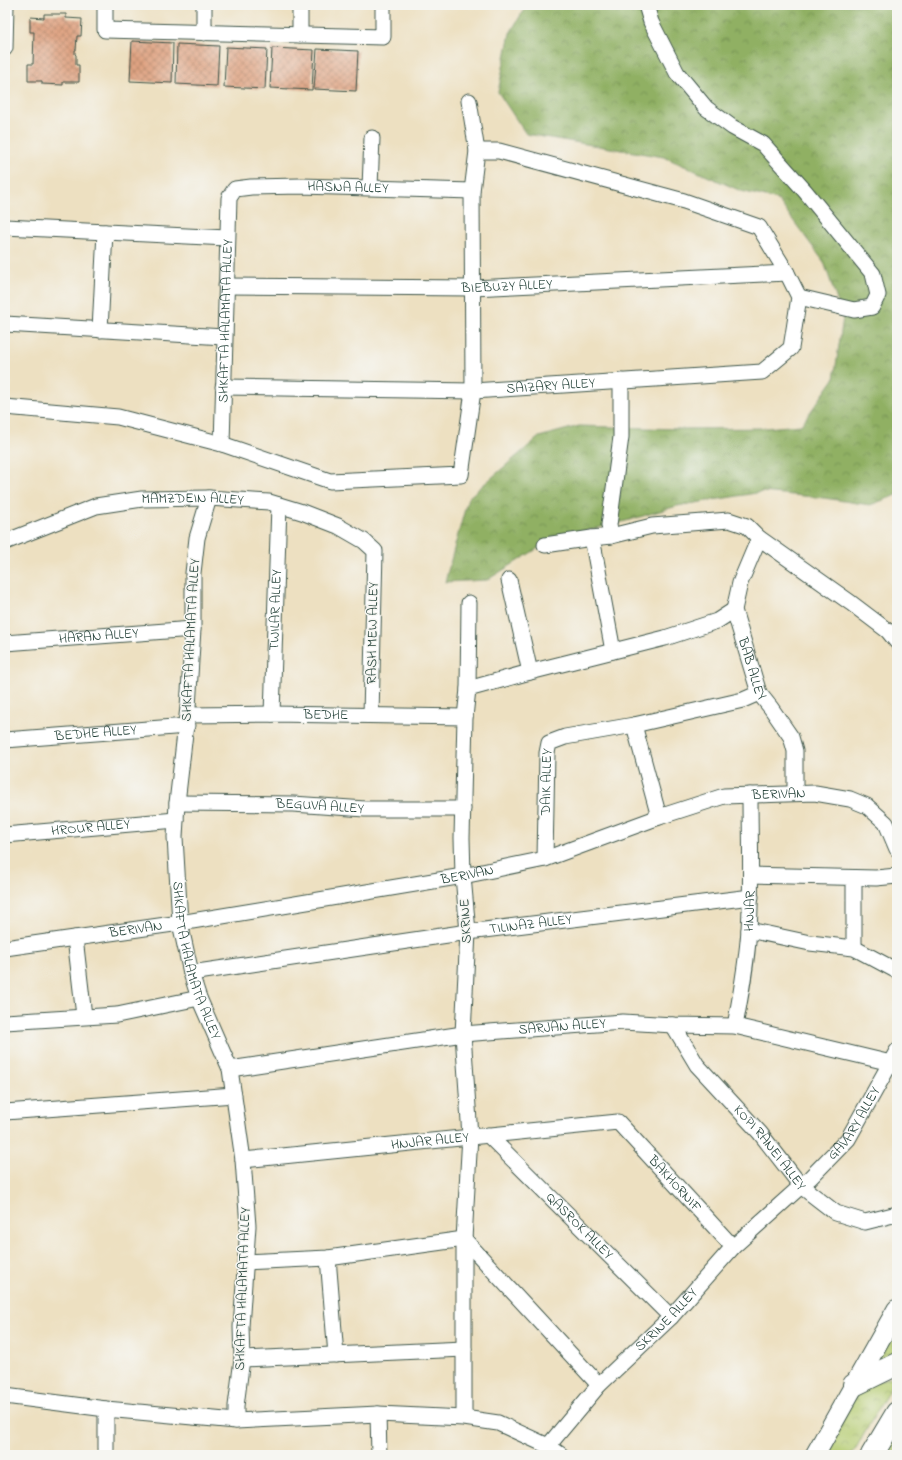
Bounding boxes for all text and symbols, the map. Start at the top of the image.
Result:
street label: HASNA ALLEY [307,176,389,199]
street label: SHKAFTA HALAMATA ALLEY [213,238,238,403]
street label: BIEBUZY ALLEY [460,274,554,299]
street label: SAIZARY ALLEY [506,372,597,399]
street label: MAMZDEIN ALLEY [141,487,245,511]
street label: SHKAFTA HALAMATA ALLEY [176,557,206,722]
street label: TWILAR ALLEY [264,569,287,651]
street label: RASH MEW ALLEY [362,581,384,684]
street label: HARAN ALLEY [58,623,140,649]
street label: BAB ALLEY [732,634,772,706]
street label: BEDHE [302,704,349,726]
street label: BEDHE ALLEY [53,719,138,747]
street label: DAIK ALLEY [535,746,558,816]
street label: BERIVAN [751,783,806,806]
street label: BEGUVA ALLEY [275,793,365,819]
street label: HROUR ALLEY [50,814,132,841]
street label: BERIVAN [438,859,496,890]
street label: SHKAFTA HALAMATA ALLEY [167,881,227,1043]
street label: HNJAR [738,890,761,932]
street label: SKRINE [454,898,478,944]
street label: TILINAZ ALLEY [488,909,574,940]
street label: BERIVAN [107,915,164,944]
street label: SARJAN ALLEY [518,1013,607,1040]
street label: GAVARY ALLEY [822,1082,886,1165]
street label: KOPI RANEI ALLEY [729,1100,812,1195]
street label: HNJAR ALLEY [390,1127,471,1155]
street label: BAKHORNIF [643,1150,707,1217]
street label: QASROK ALLEY [541,1188,618,1265]
street label: SHKAFTA HALAMATA ALLEY [230,1206,256,1371]
street label: SKRINE ALLEY [630,1283,703,1357]

